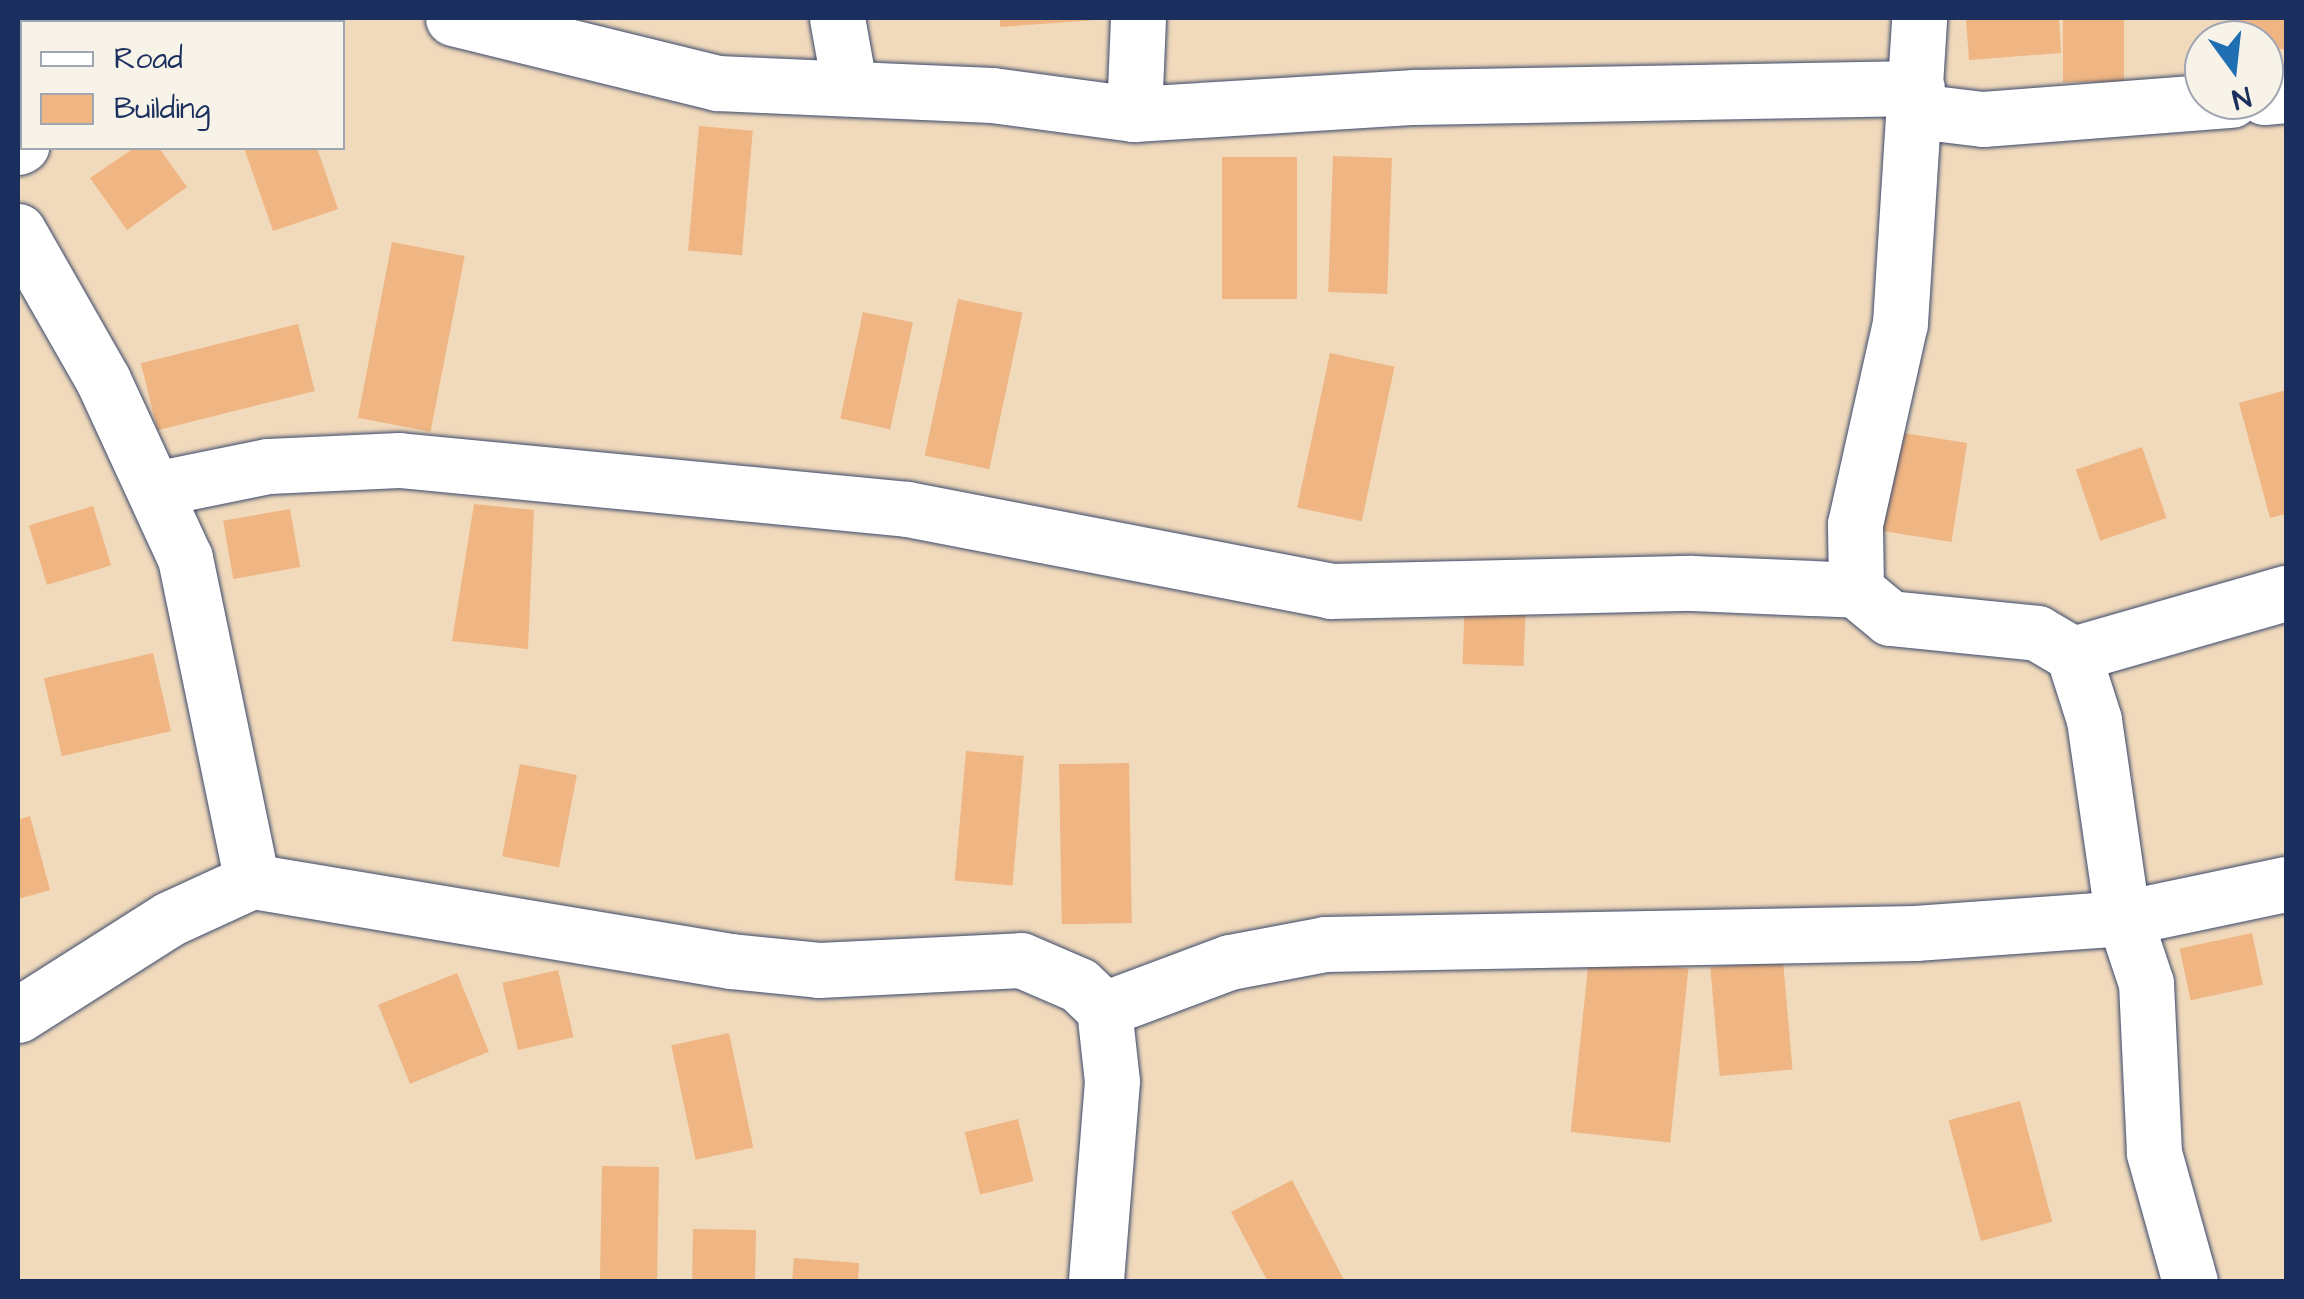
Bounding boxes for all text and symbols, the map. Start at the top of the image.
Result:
legend [20,20,345,150]
north arrow [2184,20,2284,120]
text: Road [114,38,183,80]
text: N [2228,76,2255,119]
text: Building [114,88,210,130]

